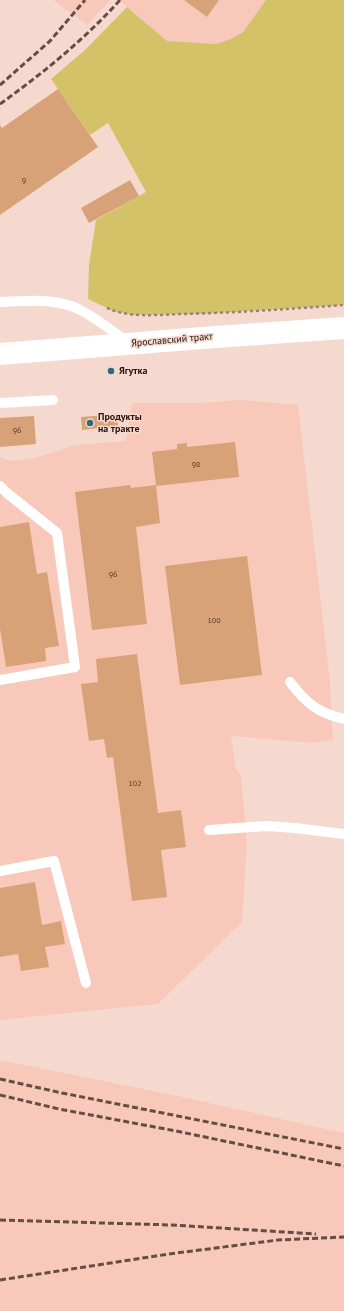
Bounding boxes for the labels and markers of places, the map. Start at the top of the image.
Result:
place label: Ягутка [119,365,147,377]
marker: Ягутка [106,366,116,376]
place label: Продукты на тракте [98,411,142,434]
marker: Продукты на тракте [85,418,95,428]

